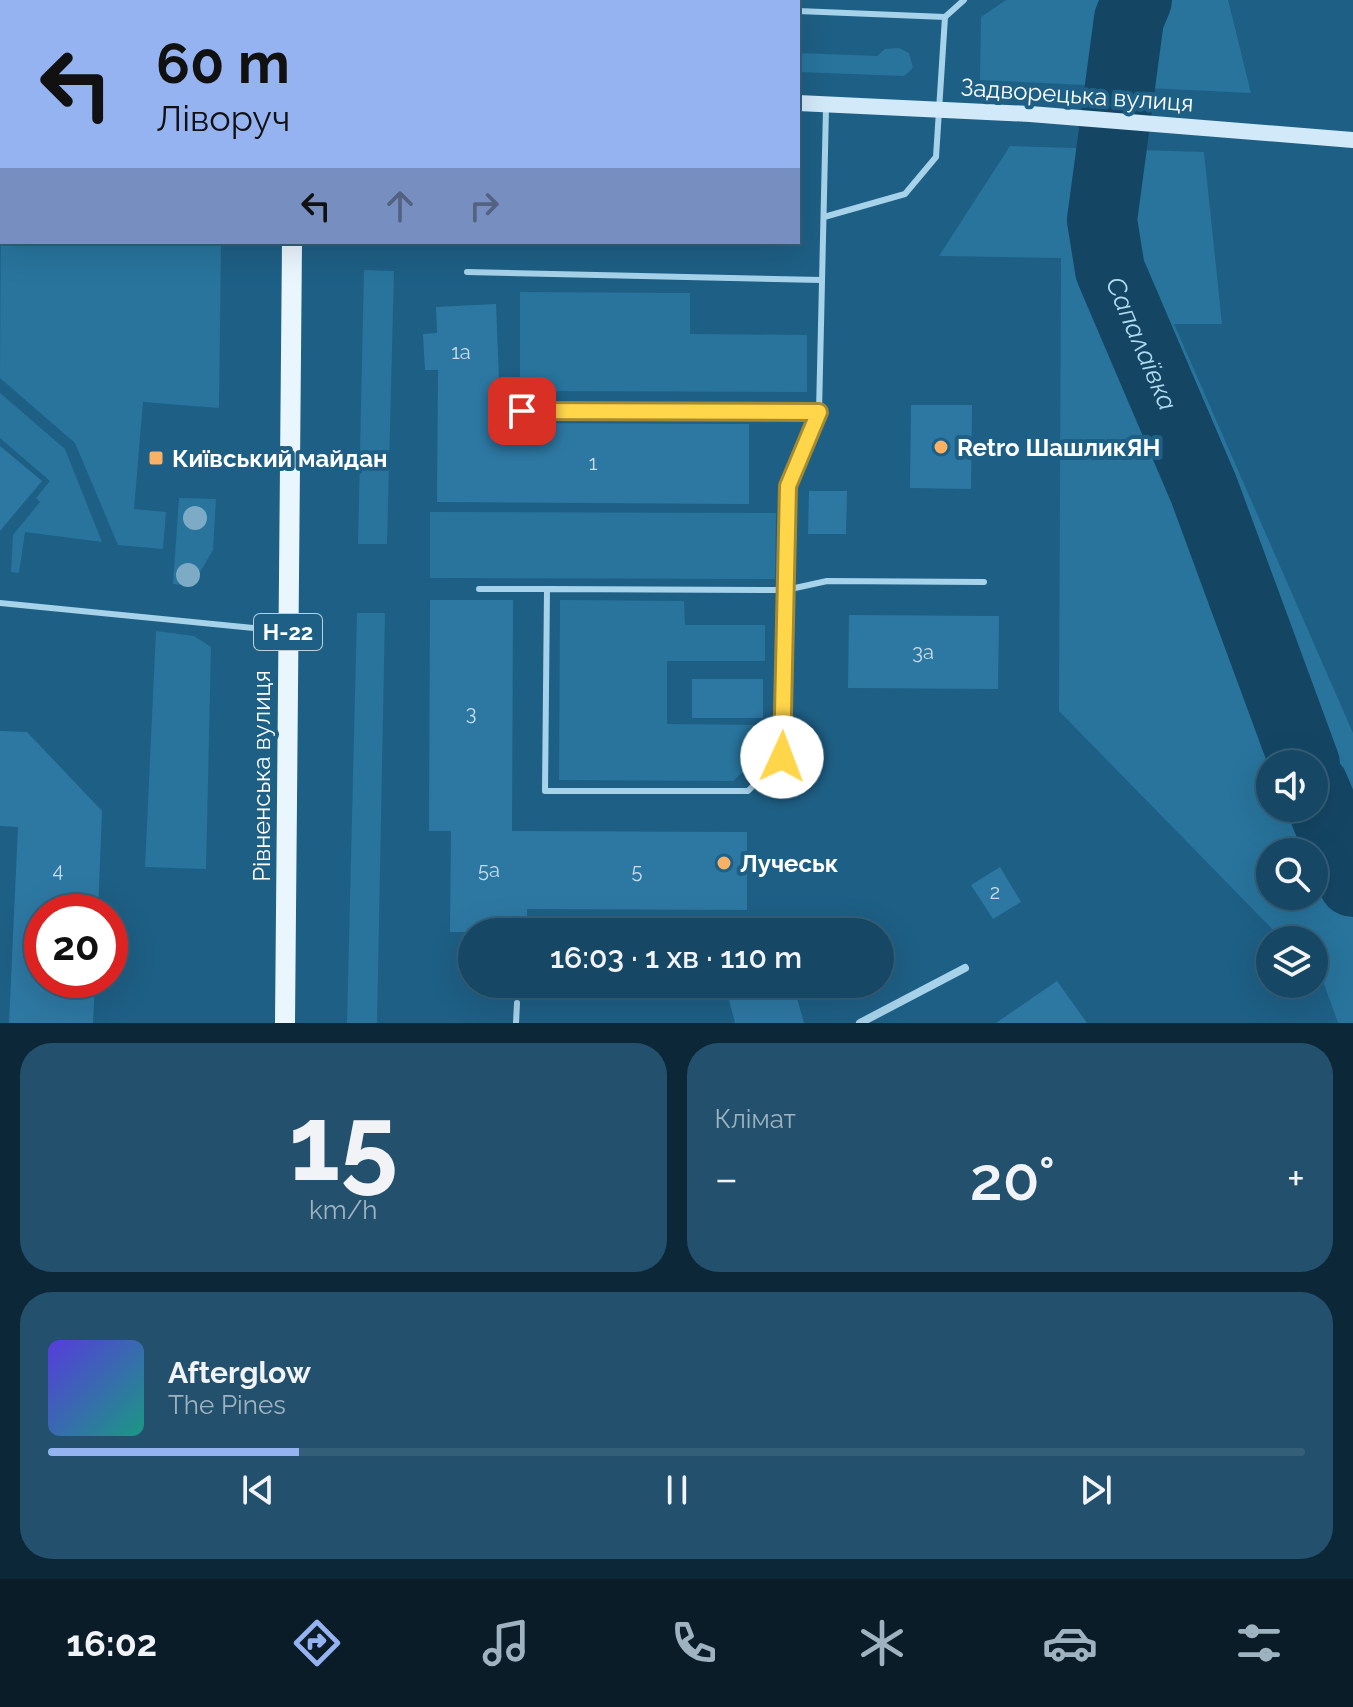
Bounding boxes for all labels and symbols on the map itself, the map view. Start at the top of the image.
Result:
street label: Задворецька вулиця [960,72,1194,118]
water label: Сапалаївка [1100,272,1183,415]
house number: 1а [451,340,471,364]
pin [488,377,556,445]
place label: Retro ШашликЯН [957,433,1160,462]
marker: Retro ШашликЯН [932,438,950,456]
place label: Київський майдан [172,444,388,473]
marker: Київський майдан [147,449,165,467]
house number: 1 [589,451,598,475]
road number: Н-22 [254,614,322,650]
house number: 3а [912,640,934,664]
street label: Рівненська вулиця [247,670,276,882]
house number: 3 [466,701,476,725]
position arrow [740,715,824,799]
place label: Лучеськ [740,849,839,878]
marker: Лучеськ [715,854,733,872]
house number: 4 [53,858,64,882]
house number: 5а [478,858,500,882]
house number: 5 [632,859,643,883]
house number: 2 [990,880,1000,904]
speed limit sign: 20 [24,894,128,998]

